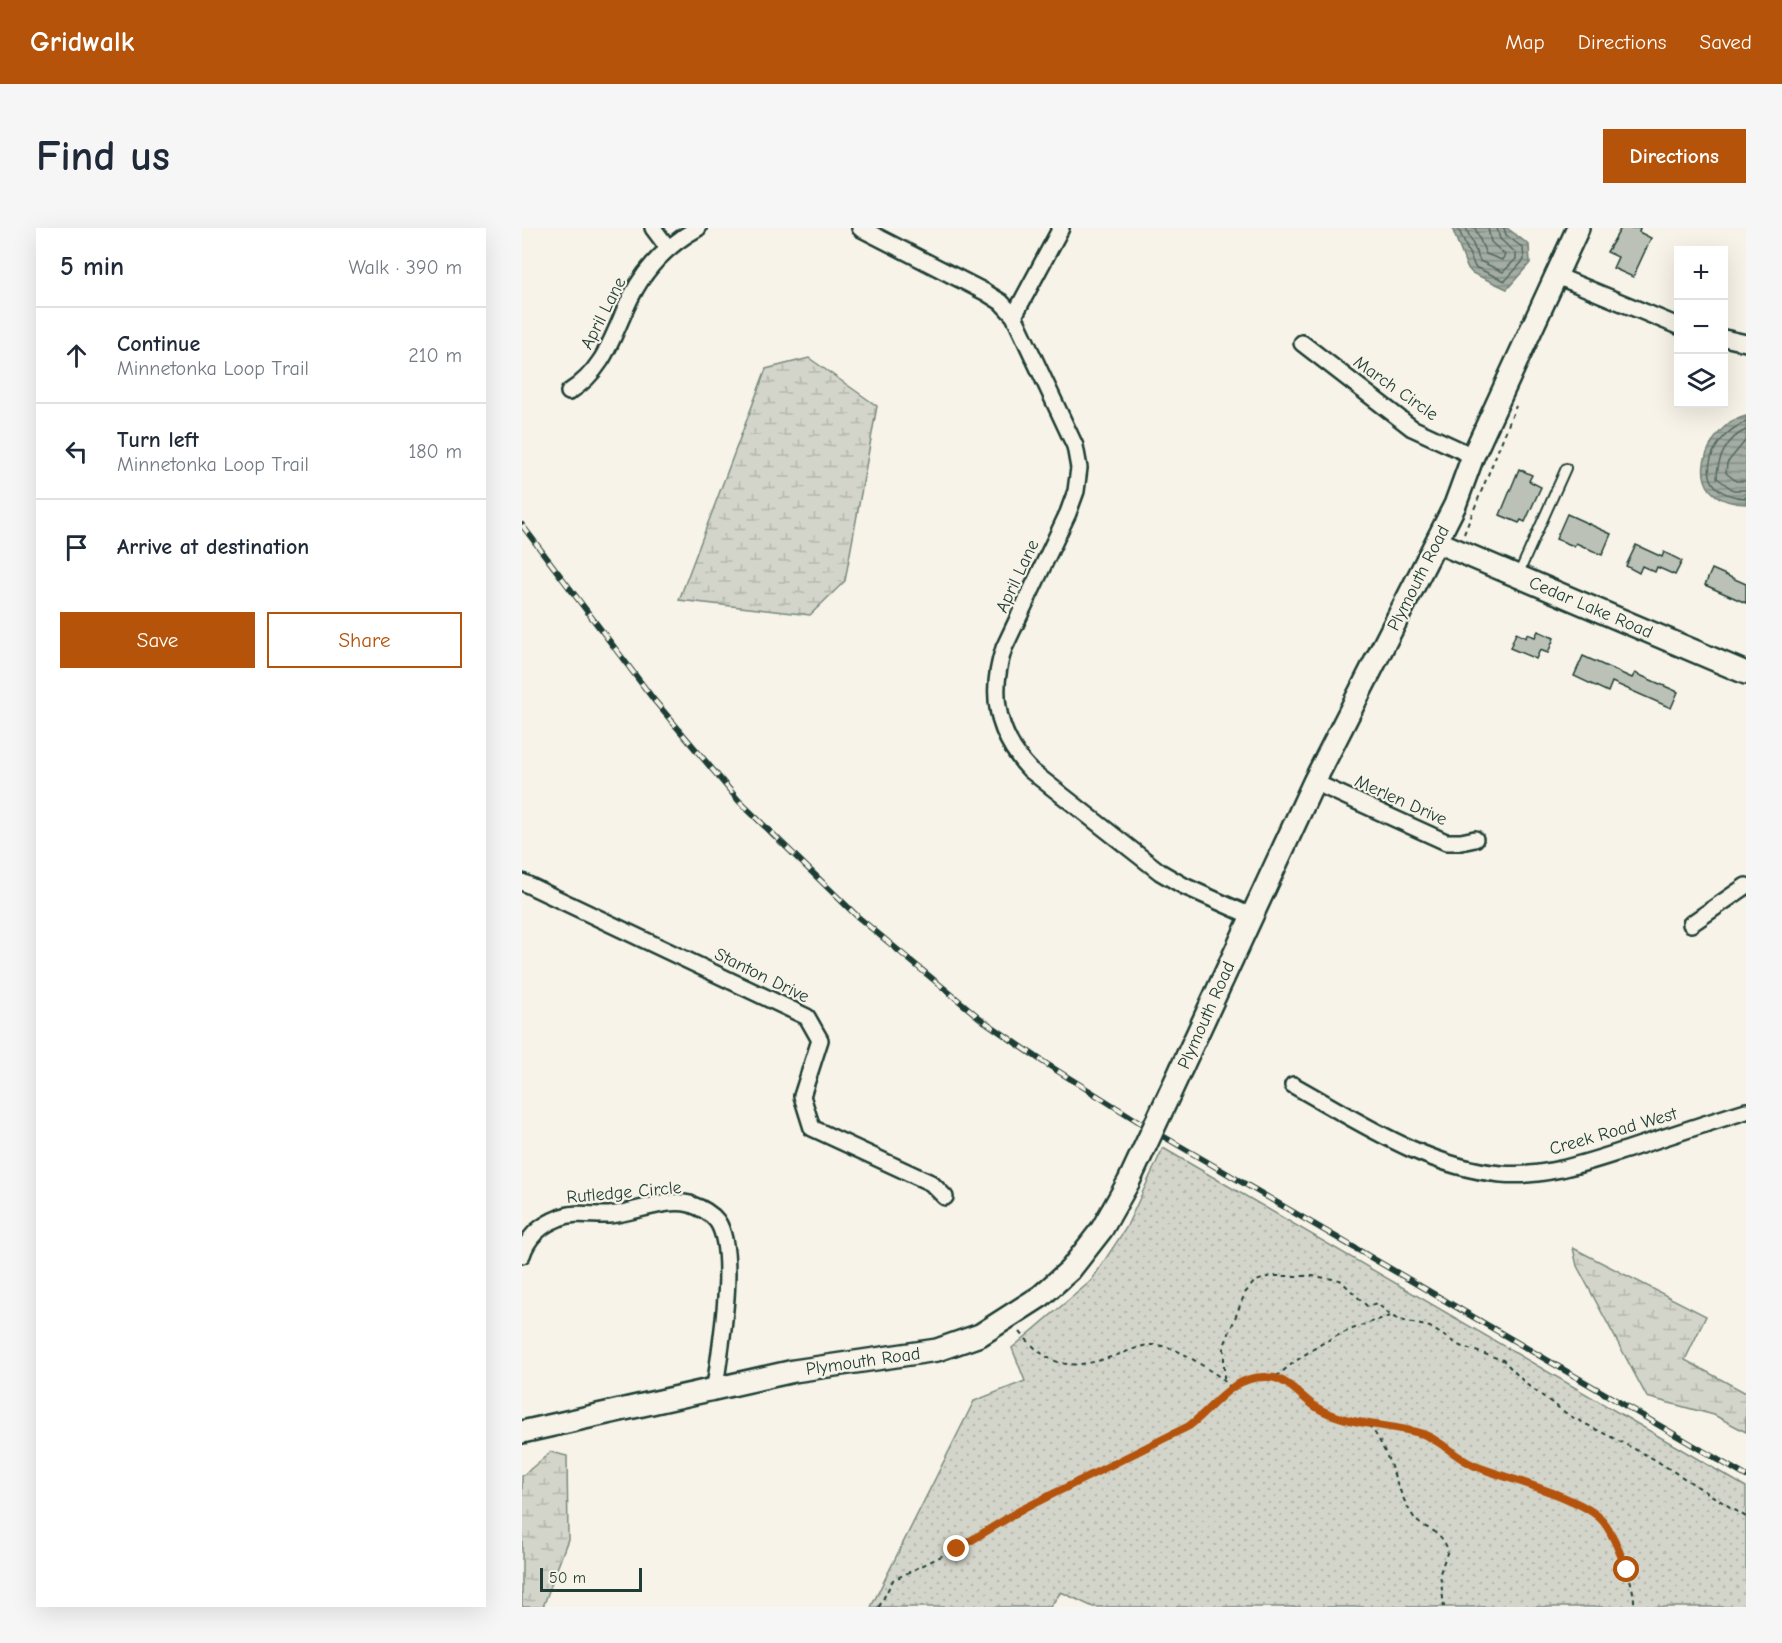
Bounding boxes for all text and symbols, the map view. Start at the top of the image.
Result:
text: Gridwalk [30,26,134,58]
text: Map [1505,30,1545,54]
text: Directions [1578,30,1667,54]
text: Saved [1700,30,1752,54]
button: Directions [1603,129,1746,183]
text: Find us [36,132,170,181]
map controls [1674,246,1728,408]
button: + [1674,246,1728,300]
text: 5 min [60,252,124,282]
text: Walk · 390 m [349,256,462,279]
street label: April Lane [576,274,631,353]
button: − [1674,300,1728,354]
text: Continue [117,331,200,357]
icon: ahead [60,339,93,372]
text: 210 m [408,344,462,367]
street label: March Circle [1349,352,1442,425]
button: layers [1674,354,1728,408]
text: Minnetonka Loop Trail [117,357,309,380]
text: Turn left [117,427,199,453]
icon: left [60,435,93,468]
text: 180 m [408,440,462,463]
text: Minnetonka Loop Trail [117,453,309,476]
street label: Plymouth Road [1383,522,1454,634]
icon: arrive [60,531,93,564]
text: Arrive at destination [117,534,309,560]
street label: April Lane [991,536,1043,616]
street label: Cedar Lake Road [1526,572,1656,643]
button: Save [60,612,255,668]
button: Share [267,612,462,668]
street label: Merlen Drive [1351,771,1450,830]
street label: Stanton Drive [711,944,813,1007]
street label: Plymouth Road [1173,958,1240,1072]
street label: Creek Road West [1547,1103,1680,1160]
street label: Rutledge Circle [566,1177,683,1208]
street label: Plymouth Road [804,1343,922,1380]
route end [943,1535,969,1561]
route start [1613,1556,1639,1582]
scale bar [540,1565,642,1592]
text: 50 m [549,1569,586,1587]

